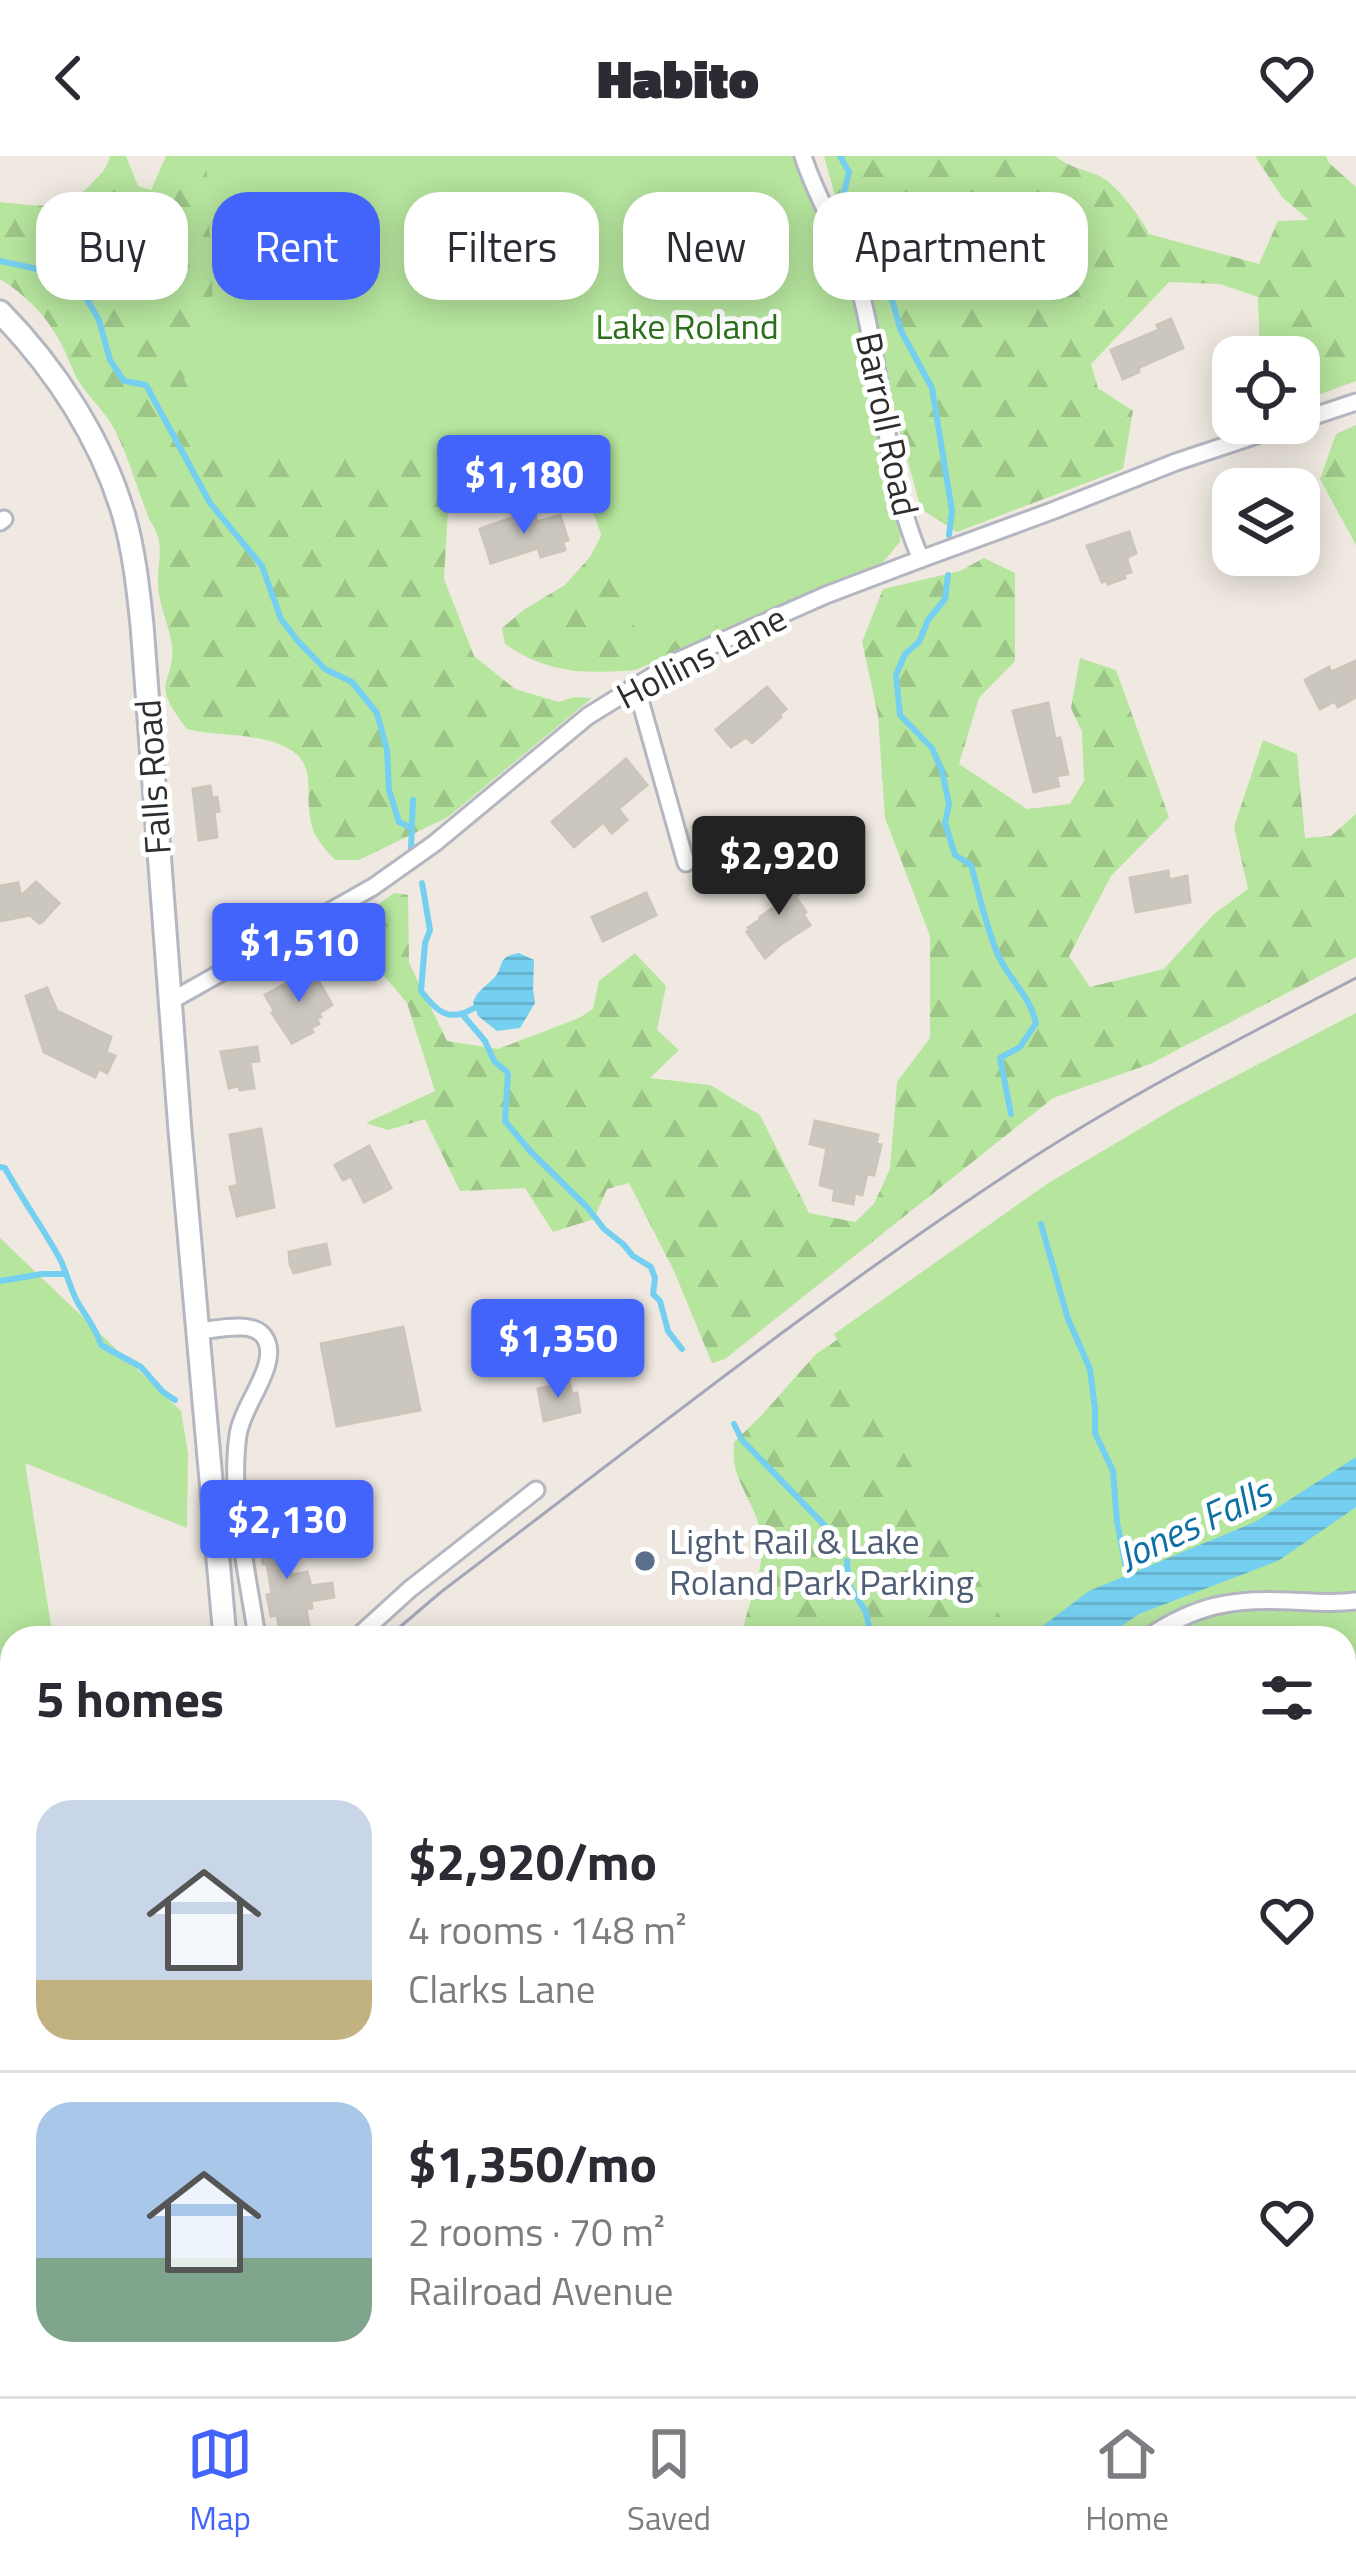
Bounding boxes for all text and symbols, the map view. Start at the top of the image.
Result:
text: Habito [597,37,759,119]
icon: back [36,45,102,111]
icon: heart [1254,45,1320,111]
chip: Buy [36,192,188,300]
chip: Rent [212,192,380,300]
chip: Filters [404,192,599,300]
chip: New [623,192,789,300]
chip: Apartment [813,192,1088,300]
park label: Lake Roland [595,298,779,353]
street label: Barroll Road [842,327,934,521]
map controls [1212,336,1320,576]
button: locate [1212,336,1320,444]
pin: $1,180 [426,435,622,537]
text: $1,180 [464,444,584,503]
button: layers [1212,468,1320,576]
street label: Hollins Lane [606,590,796,722]
street label: Falls Road [119,698,185,856]
pin: $2,920 [681,816,877,918]
text: $2,920 [719,825,839,884]
pin: $1,510 [201,903,397,1005]
text: $1,510 [239,912,359,971]
pin: $1,350 [460,1299,656,1401]
text: $1,350 [498,1308,618,1367]
water label: Jones Falls [1107,1461,1283,1584]
pin: $2,130 [189,1480,385,1582]
text: $2,130 [227,1489,347,1548]
place label: Light Rail & Lake Roland Park Parking [669,1513,974,1609]
marker: Light Rail & Lake Roland Park Parking [632,1548,658,1574]
text: 5 homes [36,1659,224,1737]
icon: filters [1254,1665,1320,1731]
text: $2,920/mo [408,1822,657,1900]
icon: home [132,1848,276,1992]
icon: heart [1254,1887,1320,1953]
text: 4 rooms · 148 m² [408,1900,687,1959]
text: Clarks Lane [408,1959,596,2018]
text: $1,350/mo [408,2124,657,2202]
icon: home [132,2150,276,2294]
icon: heart [1254,2189,1320,2255]
text: 2 rooms · 70 m² [408,2202,665,2261]
text: Railroad Avenue [408,2261,674,2320]
tab: Map [187,2421,253,2543]
tab: Saved [627,2421,711,2543]
tab: Home [1085,2421,1169,2543]

